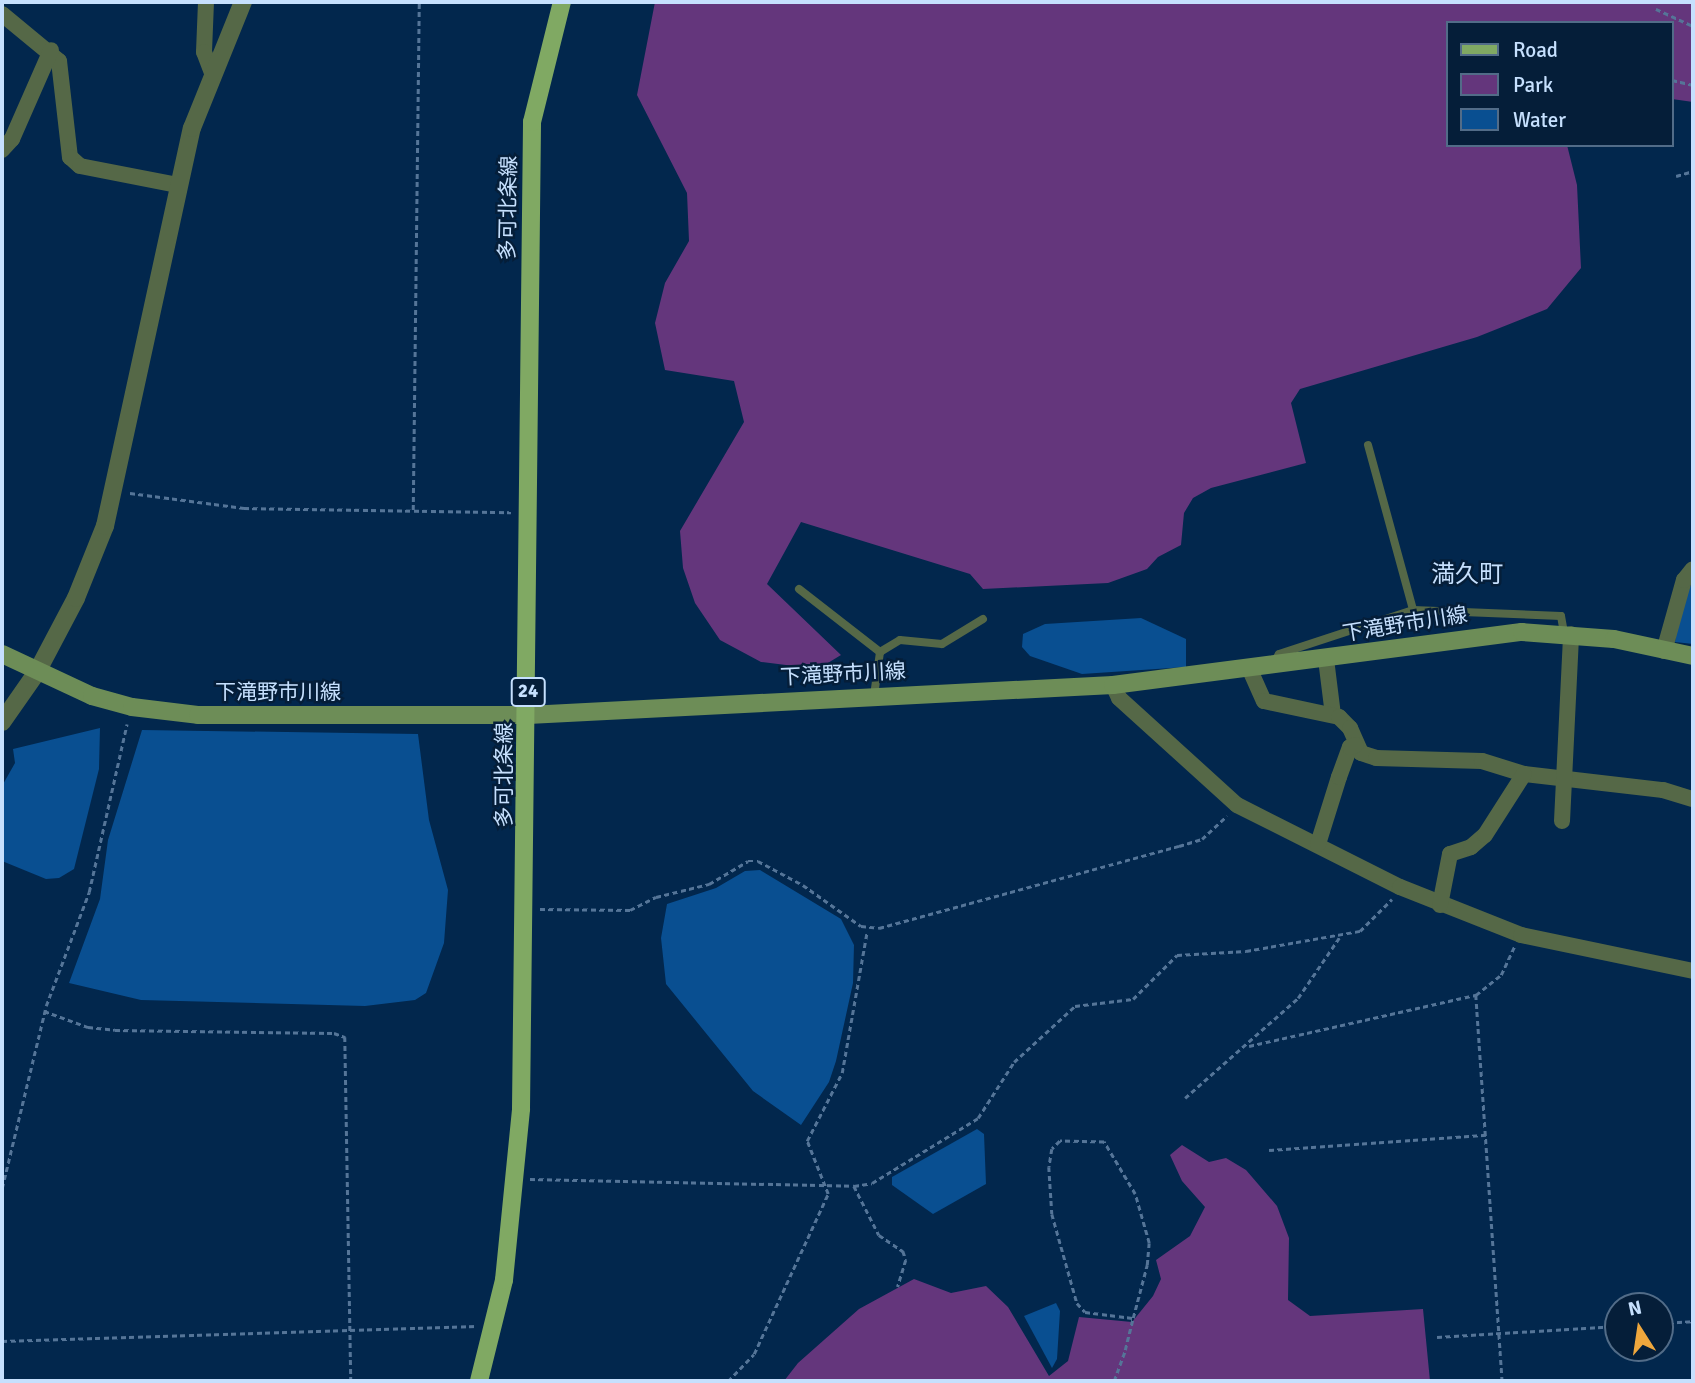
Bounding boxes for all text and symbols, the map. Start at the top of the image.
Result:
legend [1446,21,1674,147]
text: Road [1513,37,1558,63]
text: Park [1513,72,1553,98]
text: Water [1513,107,1566,133]
street label: 多可北条線 [494,155,522,261]
district label: 満久町 [1431,561,1503,589]
street label: 下滝野市川線 [1341,602,1469,646]
street label: 下滝野市川線 [779,658,907,690]
road number: 24 [510,677,546,708]
street label: 下滝野市川線 [215,679,341,705]
street label: 多可北条線 [491,723,517,827]
north arrow [1604,1292,1674,1362]
text: N [1626,1295,1644,1322]

